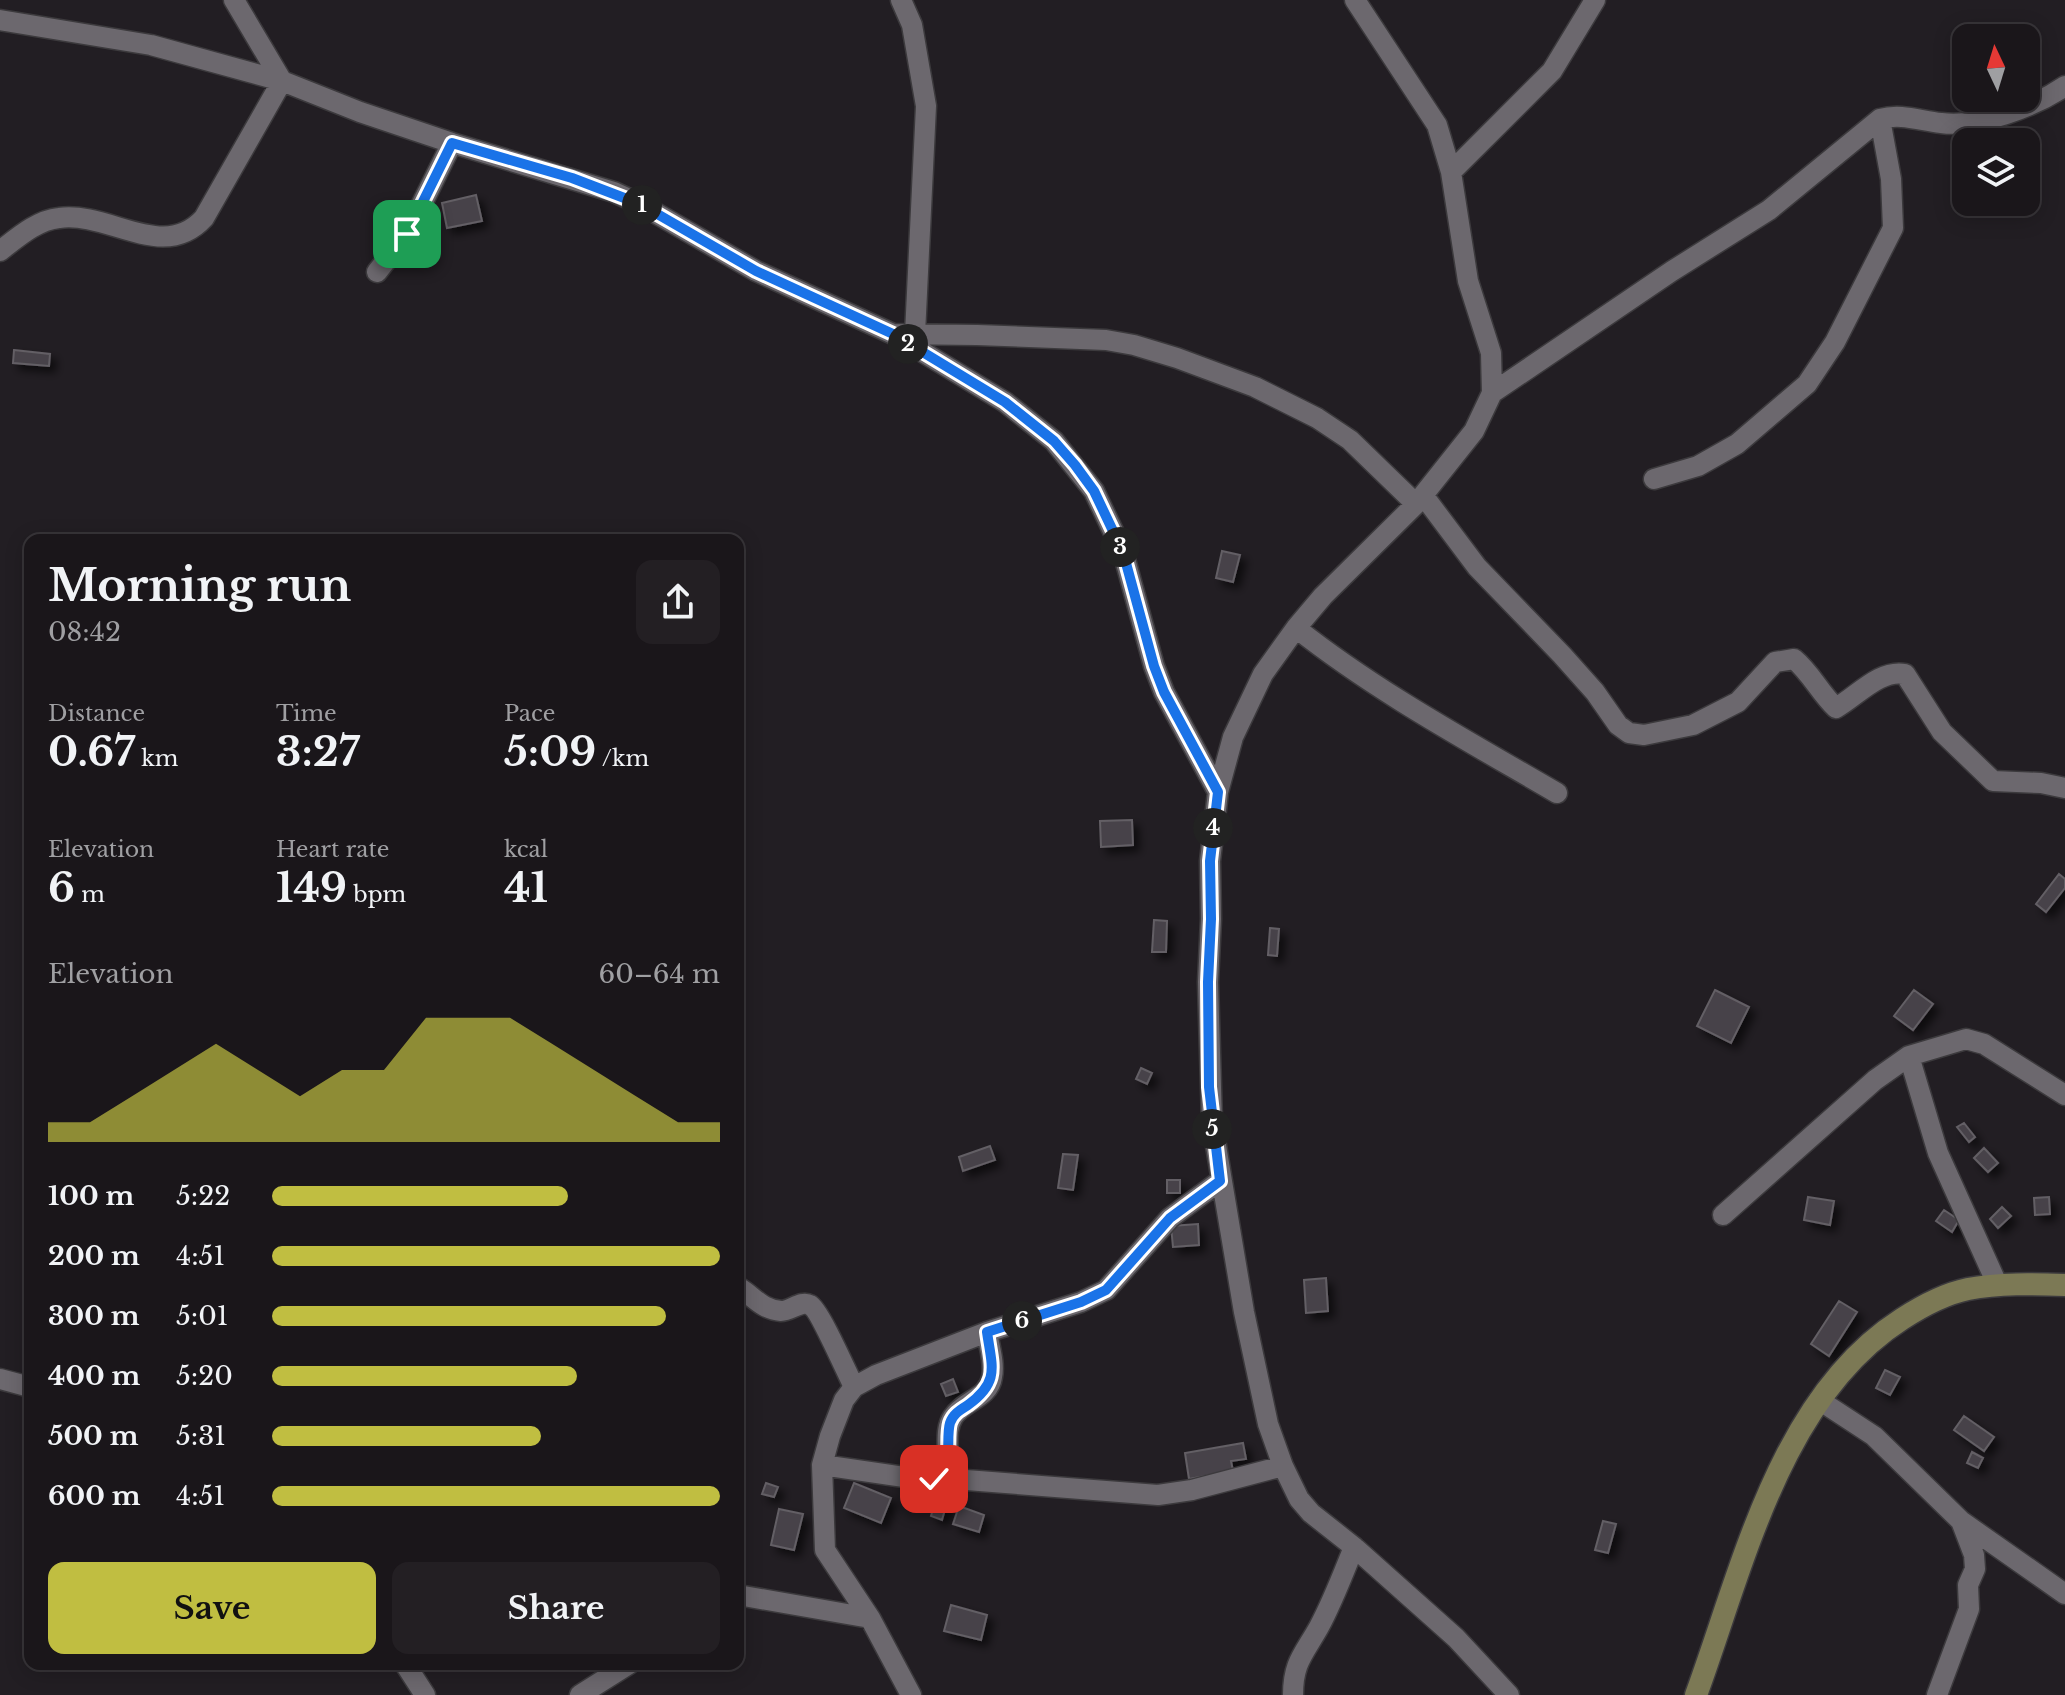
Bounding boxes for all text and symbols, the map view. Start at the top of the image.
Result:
north arrow [1952,24,2040,112]
map controls [1952,24,2040,216]
button: layers [1952,128,2040,216]
pin: 1 [622,185,662,225]
text: 1 [637,191,647,218]
pin [373,200,441,268]
icon: arrive [385,212,429,256]
pin: 2 [888,324,928,364]
text: 2 [901,330,915,357]
pin: 3 [1100,527,1140,567]
text: 3 [1113,533,1127,560]
text: Morning run [48,558,351,613]
button: share [636,560,720,644]
text: 08:42 [48,616,121,648]
text: Distance [48,700,145,727]
text: Time [276,700,337,727]
text: Pace [504,700,555,727]
text: 0.67 [48,727,135,777]
text: 3:27 [276,727,360,777]
text: 5:09 [504,727,596,777]
text: km [135,745,178,772]
text: /km [596,745,649,772]
pin: 4 [1193,808,1233,848]
text: 4 [1206,814,1220,841]
text: Elevation [48,836,154,863]
text: Heart rate [276,836,389,863]
text: kcal [504,836,548,863]
text: 6 [48,863,75,913]
text: 149 [276,863,347,913]
text: 41 [504,863,548,913]
text: m [75,881,105,908]
text: bpm [347,881,406,908]
text: Elevation [48,958,174,990]
text: 60–64 m [599,958,720,990]
pin: 5 [1192,1109,1232,1149]
text: 5 [1205,1115,1219,1142]
text: 100 m [48,1180,134,1212]
text: 5:22 [176,1180,230,1212]
text: 200 m [48,1240,140,1272]
text: 4:51 [176,1240,225,1272]
text: 300 m [48,1300,140,1332]
text: 5:01 [176,1300,228,1332]
pin: 6 [1002,1301,1042,1341]
text: 6 [1015,1307,1029,1334]
text: 400 m [48,1360,140,1392]
text: 5:20 [176,1360,233,1392]
text: 500 m [48,1420,138,1452]
text: 5:31 [176,1420,226,1452]
pin [900,1445,968,1513]
icon: check [912,1457,956,1501]
text: 600 m [48,1480,140,1512]
text: 4:51 [176,1480,225,1512]
button: Save [48,1562,376,1654]
button: Share [392,1562,720,1654]

